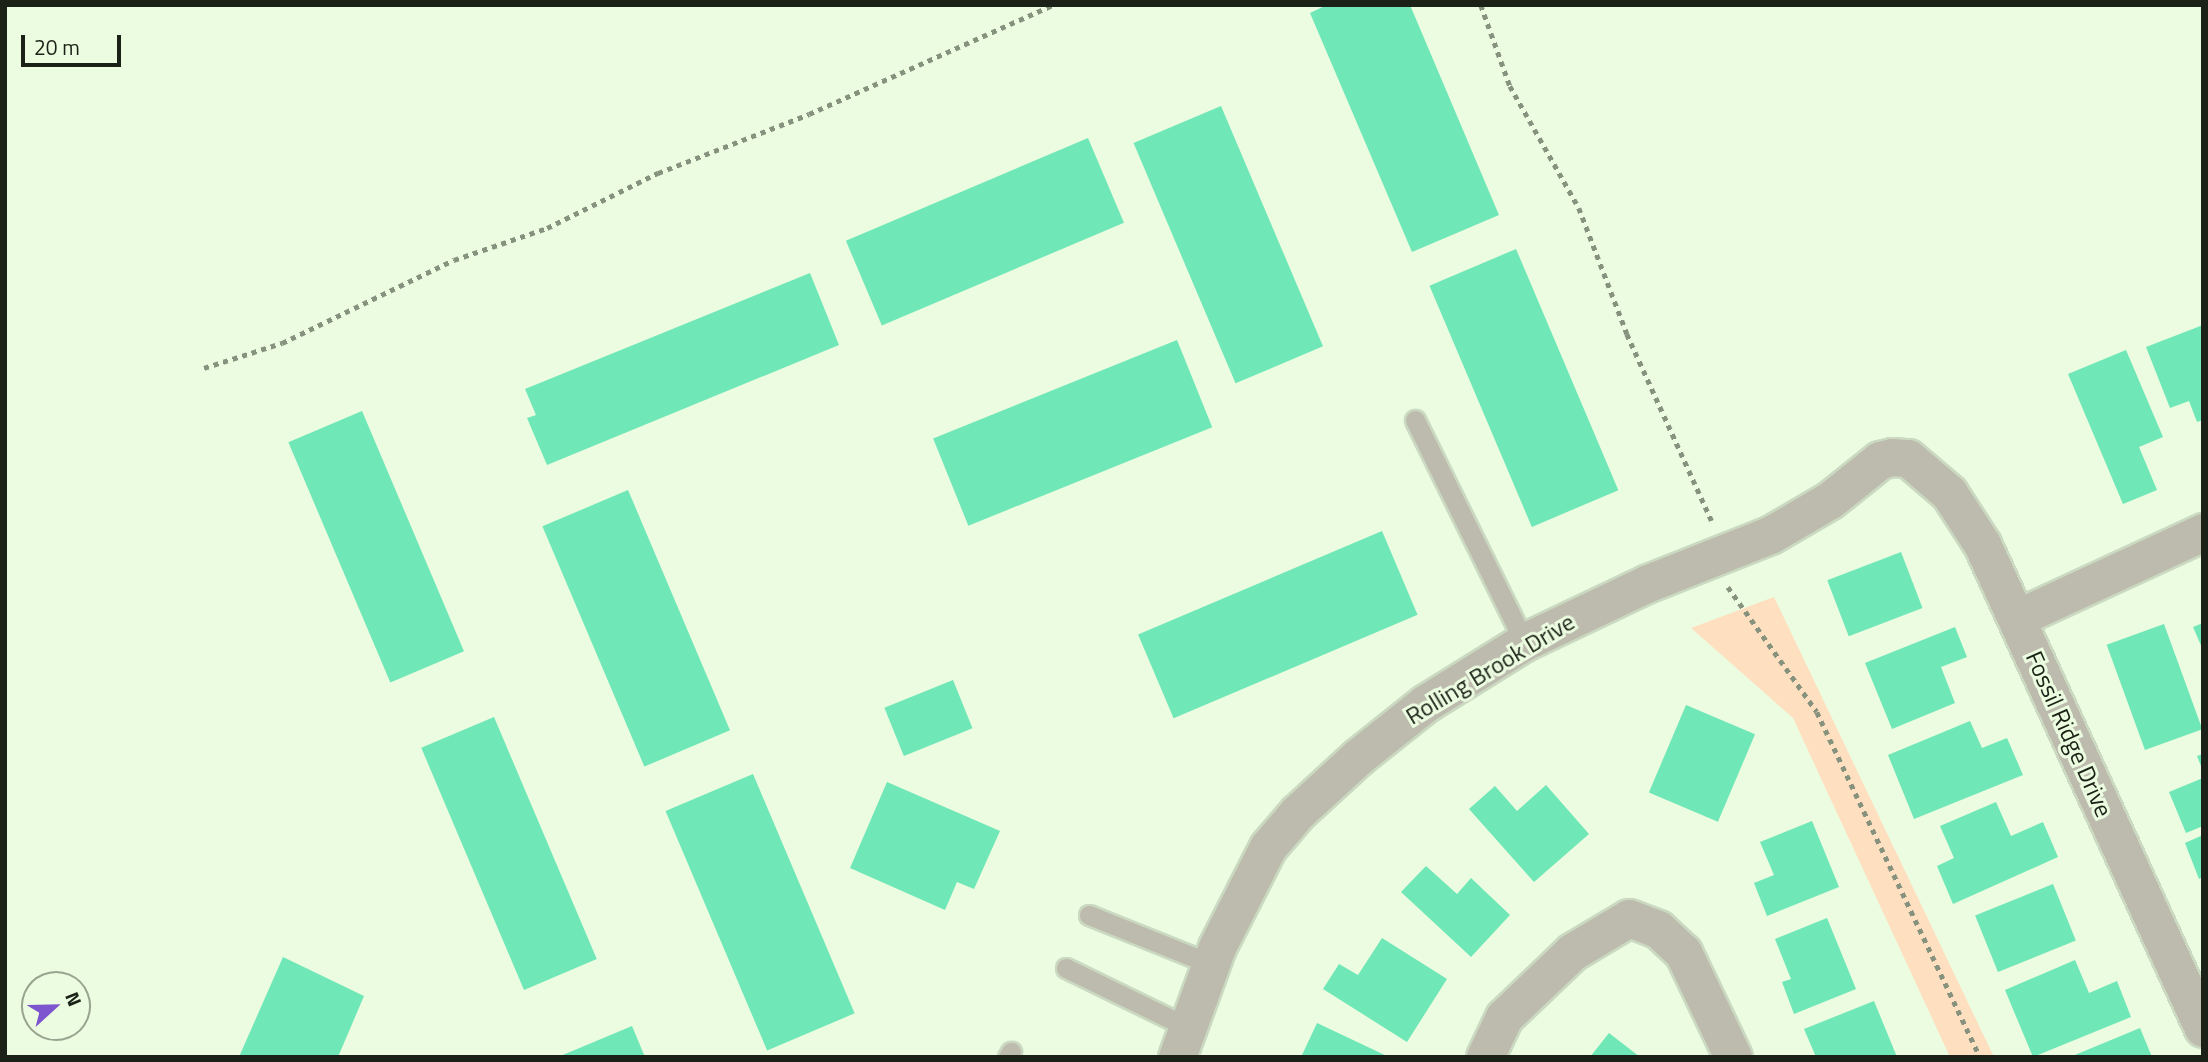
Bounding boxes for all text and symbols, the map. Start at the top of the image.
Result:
scale bar [24,21,124,65]
text: 20 m [34,31,80,63]
street label: Rolling Brook Drive [1400,607,1580,731]
street label: Fossil Ridge Drive [2020,647,2118,821]
north arrow [21,971,91,1041]
text: N [58,987,90,1010]

